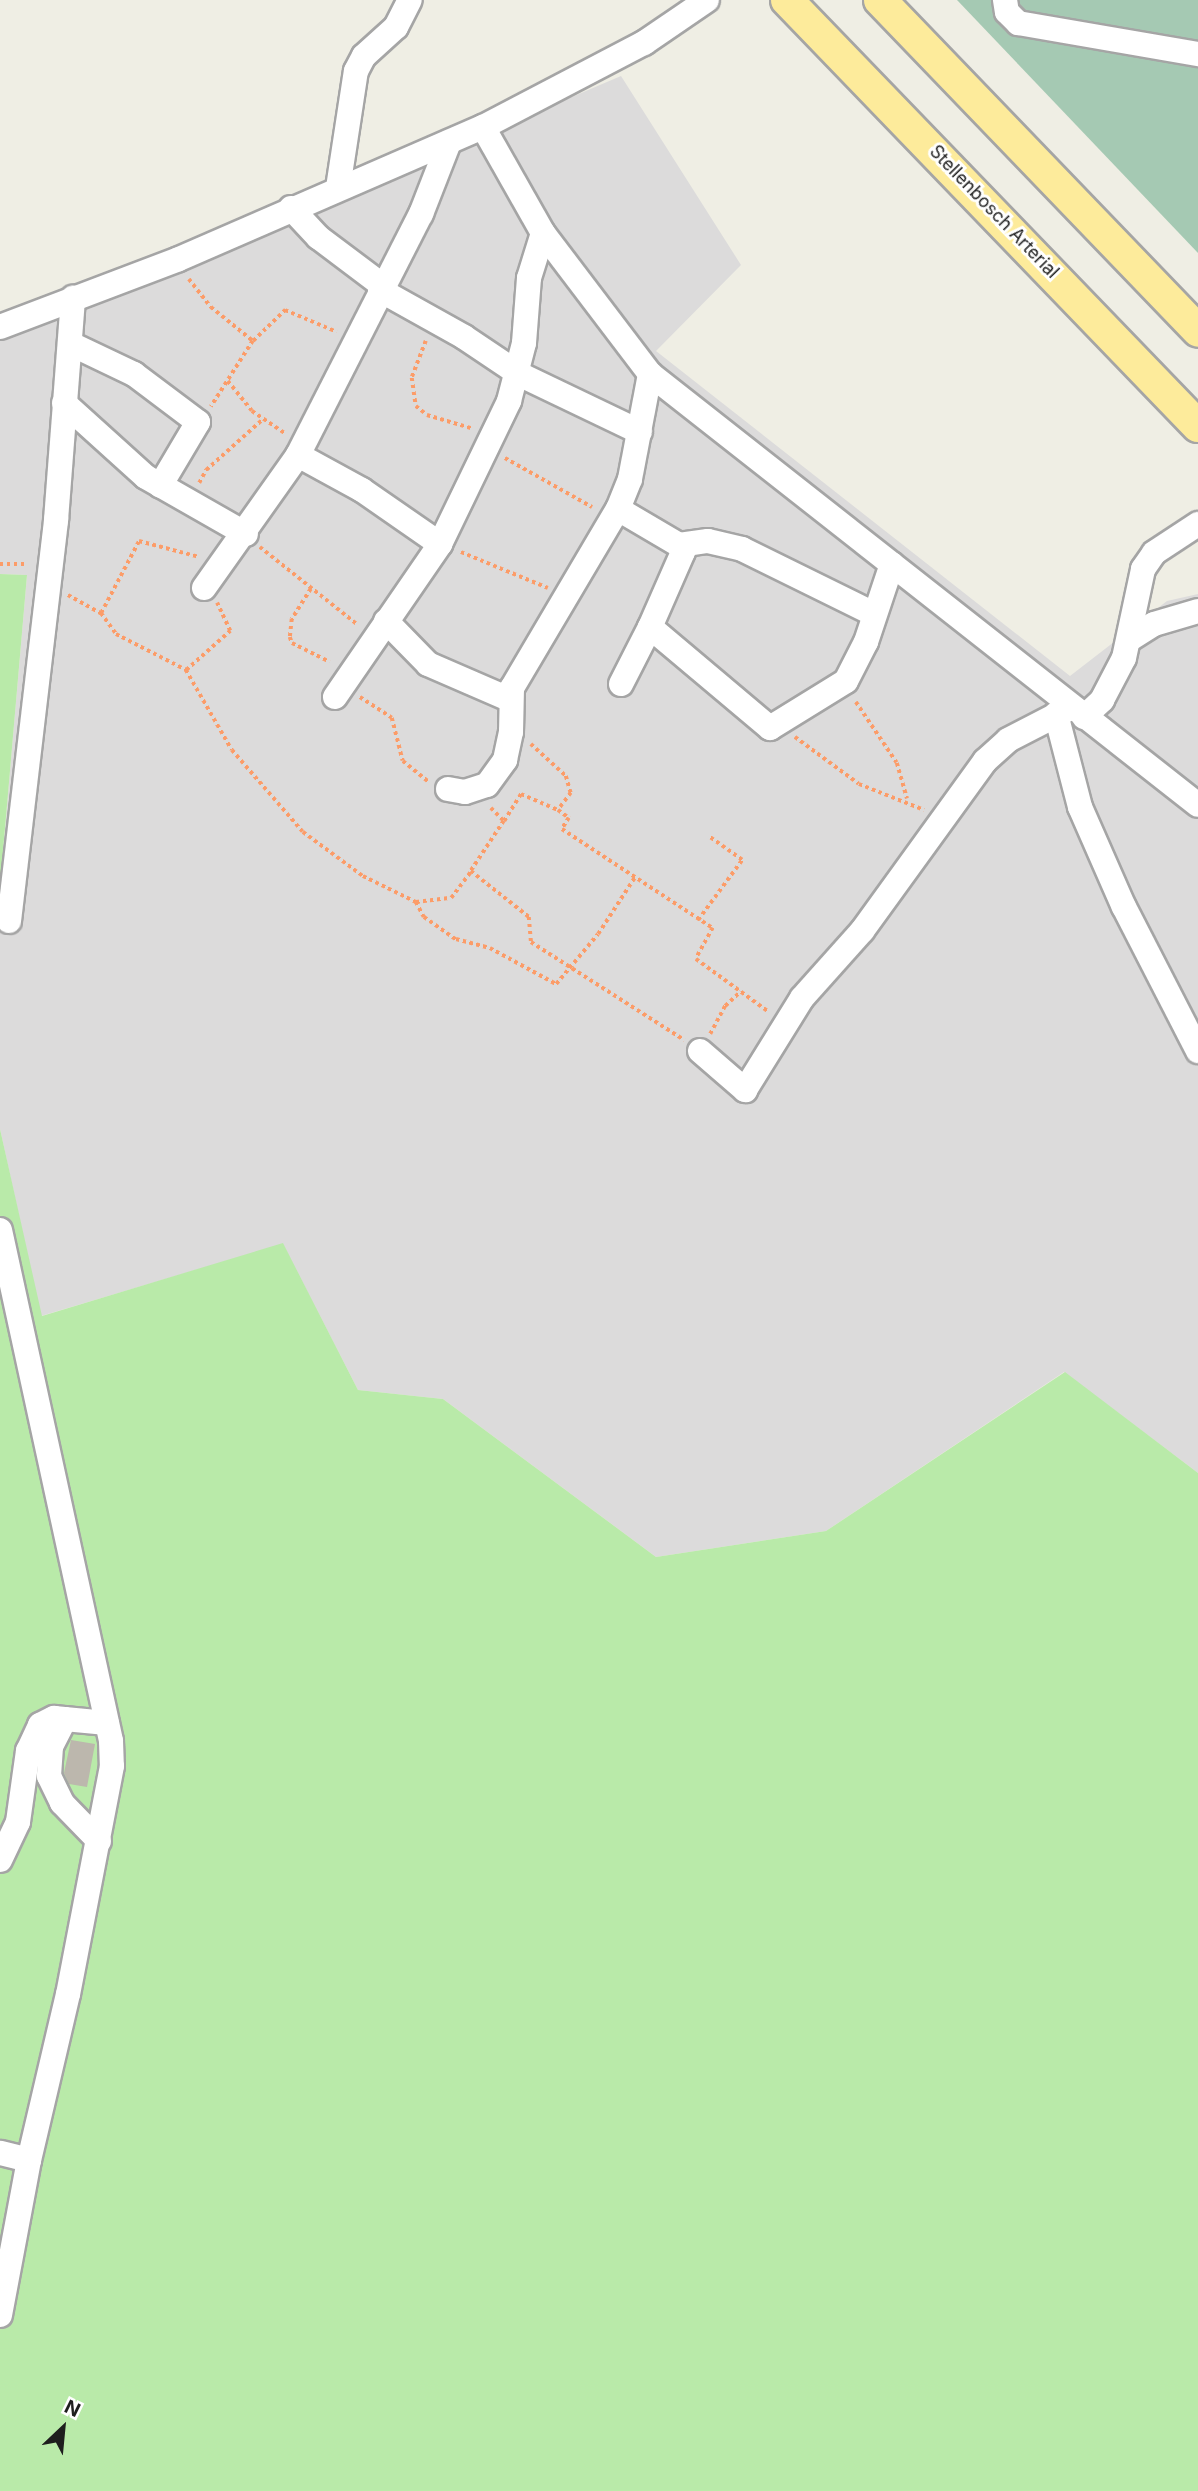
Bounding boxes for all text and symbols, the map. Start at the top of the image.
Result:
street label: Stellenbosch Arterial [925,141,1063,283]
north arrow [28,2393,98,2463]
text: N [61,2395,84,2422]

